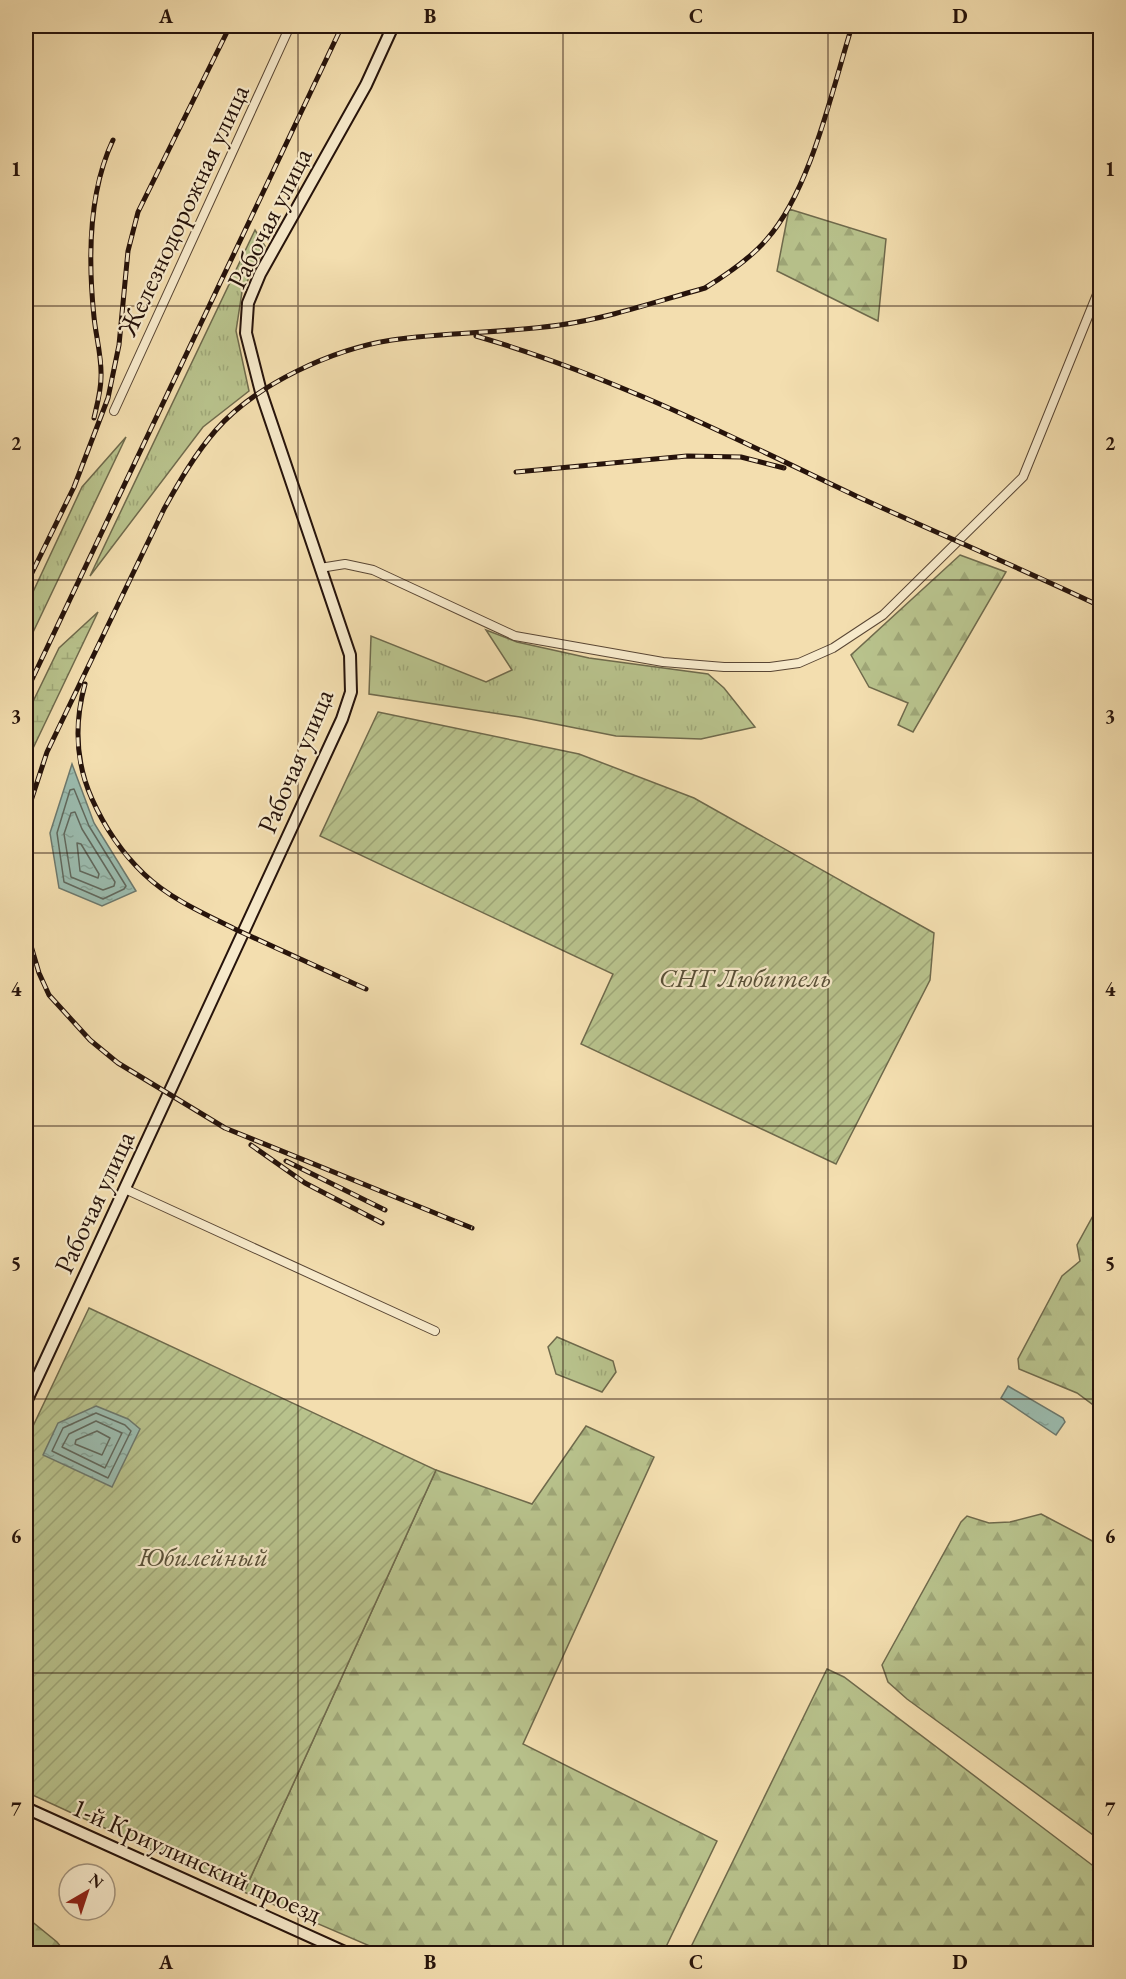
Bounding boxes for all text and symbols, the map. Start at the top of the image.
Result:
text: A [158,3,174,29]
text: B [424,3,436,29]
text: C [689,3,703,29]
text: D [952,3,968,29]
street label: Железнодорожная улица [109,78,257,342]
street label: Рабочая улица [219,142,320,294]
text: 1 [11,156,21,182]
text: 1 [1105,156,1115,182]
text: 2 [11,430,22,456]
text: 2 [1105,430,1116,456]
street label: Рабочая улица [249,683,341,838]
text: 3 [11,703,21,729]
text: 3 [1105,703,1115,729]
park label: СНТ Любитель [659,960,831,995]
text: 4 [11,976,22,1002]
text: 4 [1105,976,1116,1002]
street label: Рабочая улица [46,1125,142,1279]
text: 5 [11,1250,21,1276]
text: 5 [1105,1250,1115,1276]
text: 6 [11,1523,22,1549]
text: 6 [1105,1523,1116,1549]
park label: Юбилейный [137,1539,268,1574]
street label: 1-й Криулинский проезд [67,1789,327,1931]
text: 7 [11,1796,22,1822]
text: 7 [1105,1796,1116,1822]
north arrow [57,1862,117,1922]
text: N [84,1868,108,1893]
text: A [158,1949,174,1975]
text: B [424,1949,436,1975]
text: C [689,1949,703,1975]
text: D [952,1949,968,1975]

